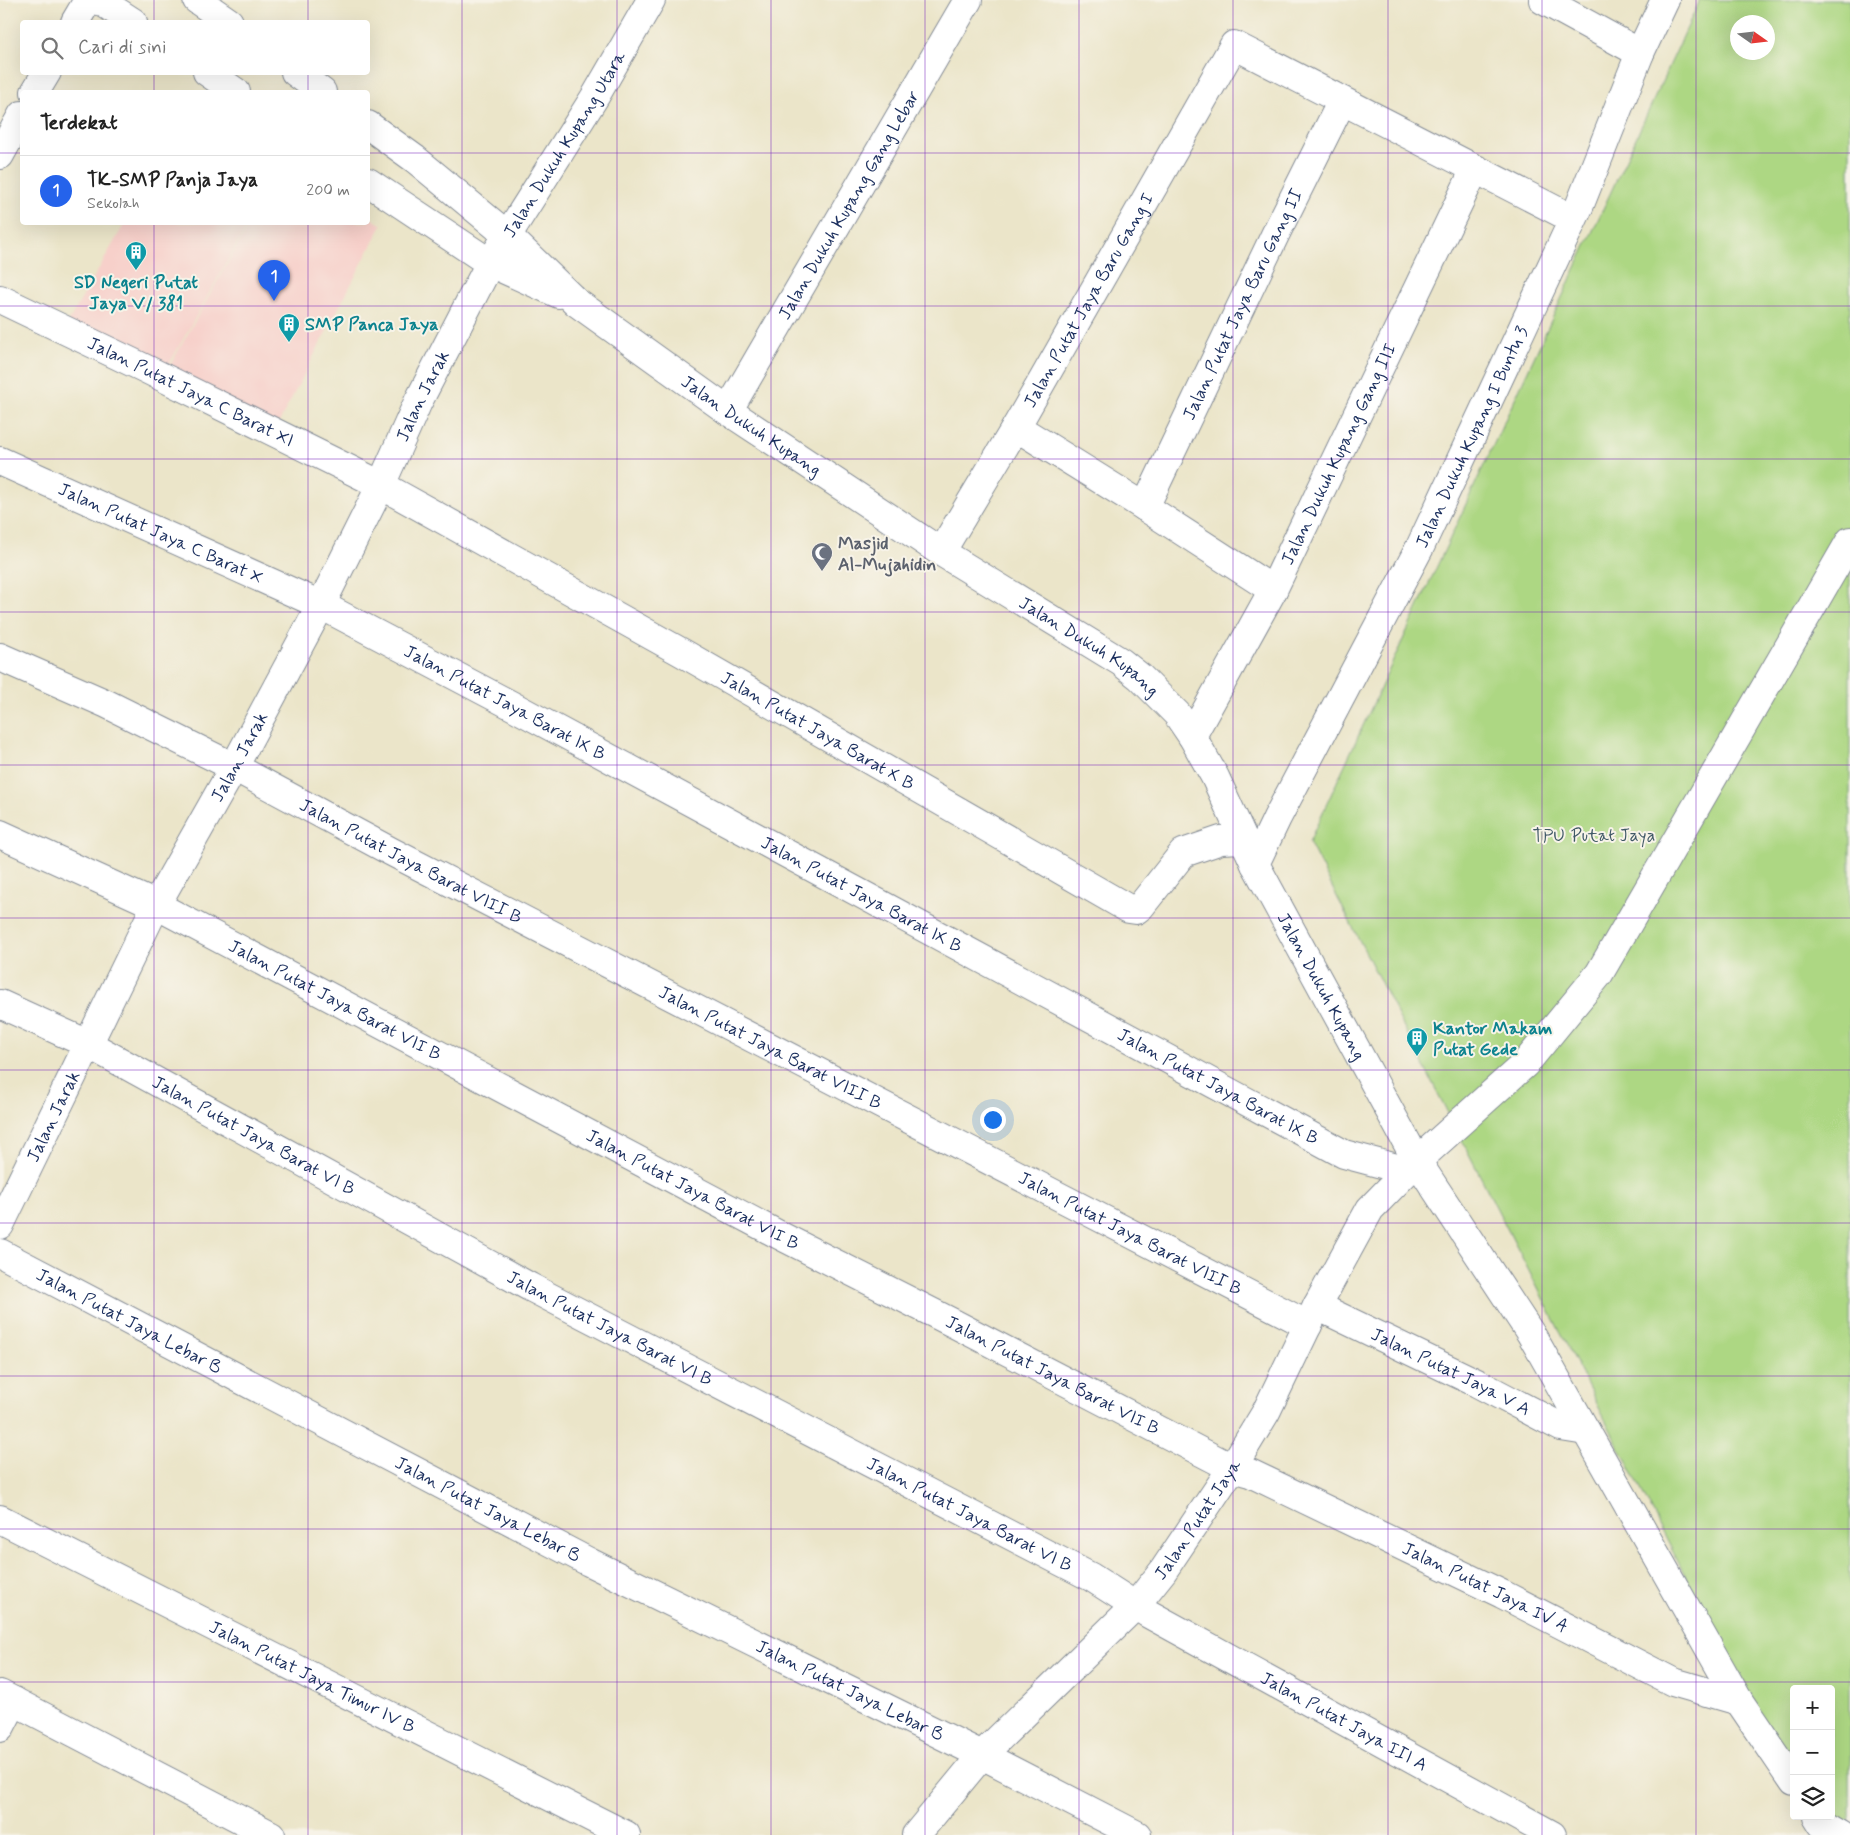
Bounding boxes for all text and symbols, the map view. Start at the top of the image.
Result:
north arrow [1730,15,1775,60]
search box [20,20,370,75]
icon: search [38,34,66,62]
text: Cari di sini [78,35,166,60]
street label: Jalan Dukuh Kupang Utara [498,47,632,242]
street label: Jalan Dukuh Kupang Gang Lebar [773,86,926,324]
text: Terdekat [40,109,118,137]
text: TK-SMP Panja Jaya [87,168,258,193]
text: 1 [52,180,60,201]
text: 200 m [306,180,350,201]
street label: Jalan Putat Jaya Baru Gang II [1177,185,1309,424]
street label: Jalan Putat Jaya Baru Gang I [1019,189,1160,412]
text: Sekolah [87,193,140,214]
building icon: SD Negeri Putat Jaya V/ 381 [124,240,148,271]
pin: 1 [258,260,290,301]
place label: SD Negeri Putat Jaya V/ 381 [74,271,198,316]
building icon: SMP Panca Jaya [277,312,301,343]
place label: SMP Panca Jaya [305,313,438,337]
street label: Jalan Dukuh Kupang I Buntu 3 [1410,322,1535,552]
street label: Jalan Putat Jaya C Barat XI [83,332,298,453]
street label: Jalan Dukuh Kupang Gang III [1276,340,1403,569]
street label: Jalan Jarak [391,346,456,445]
street label: Jalan Dukuh Kupang [676,370,826,482]
street label: Jalan Putat Jaya C Barat X [54,478,266,590]
place label: Masjid Al-Mujahidin [838,532,936,577]
mosque icon: Masjid Al-Mujahidin [810,541,834,572]
street label: Jalan Dukuh Kupang [1014,591,1164,703]
street label: Jalan Putat Jaya Barat IX B [399,640,610,767]
street label: Jalan Putat Jaya Barat X B [716,666,919,796]
street label: Jalan Jarak [206,708,274,806]
street label: Jalan Putat Jaya Barat VIII B [295,793,526,930]
park label: TPU Putat Jaya [1533,824,1655,848]
street label: Jalan Putat Jaya Barat IX B [756,831,966,959]
street label: Jalan Dukuh Kupang [1271,909,1371,1065]
street label: Jalan Putat Jaya Barat VII B [224,934,445,1067]
street label: Jalan Putat Jaya Barat VIII B [654,981,886,1116]
place label: Kantor Makam Putat Gede [1433,1017,1552,1062]
street label: Jalan Putat Jaya Barat IX B [1113,1023,1323,1151]
building icon: Kantor Makam Putat Gede [1405,1026,1429,1057]
street label: Jalan Jarak [21,1067,86,1166]
street label: Jalan Putat Jaya Barat VI B [148,1071,359,1202]
your location [980,1107,1006,1133]
street label: Jalan Putat Jaya Barat VII B [582,1124,803,1256]
street label: Jalan Putat Jaya Barat VIII B [1014,1167,1246,1302]
street label: Jalan Putat Jaya Lebar B [32,1263,226,1380]
street label: Jalan Putat Jaya Barat VI B [502,1266,716,1392]
street label: Jalan Putat Jaya Barat VII B [941,1310,1164,1441]
street label: Jalan Putat Jaya V A [1367,1323,1534,1422]
street label: Jalan Putat Jaya Lebar B [391,1451,585,1568]
street label: Jalan Putat Jaya Barat VI B [862,1452,1076,1578]
street label: Jalan Putat Jaya [1149,1455,1247,1585]
street label: Jalan Putat Jaya IV A [1398,1537,1572,1639]
street label: Jalan Putat Jaya Timur IV B [205,1616,419,1740]
street label: Jalan Putat Jaya Lebar B [752,1635,948,1747]
street label: Jalan Putat Jaya III A [1256,1667,1431,1777]
map controls [1790,1685,1835,1820]
button: + [1790,1685,1835,1730]
button: − [1790,1730,1835,1775]
button: layers [1790,1775,1835,1820]

